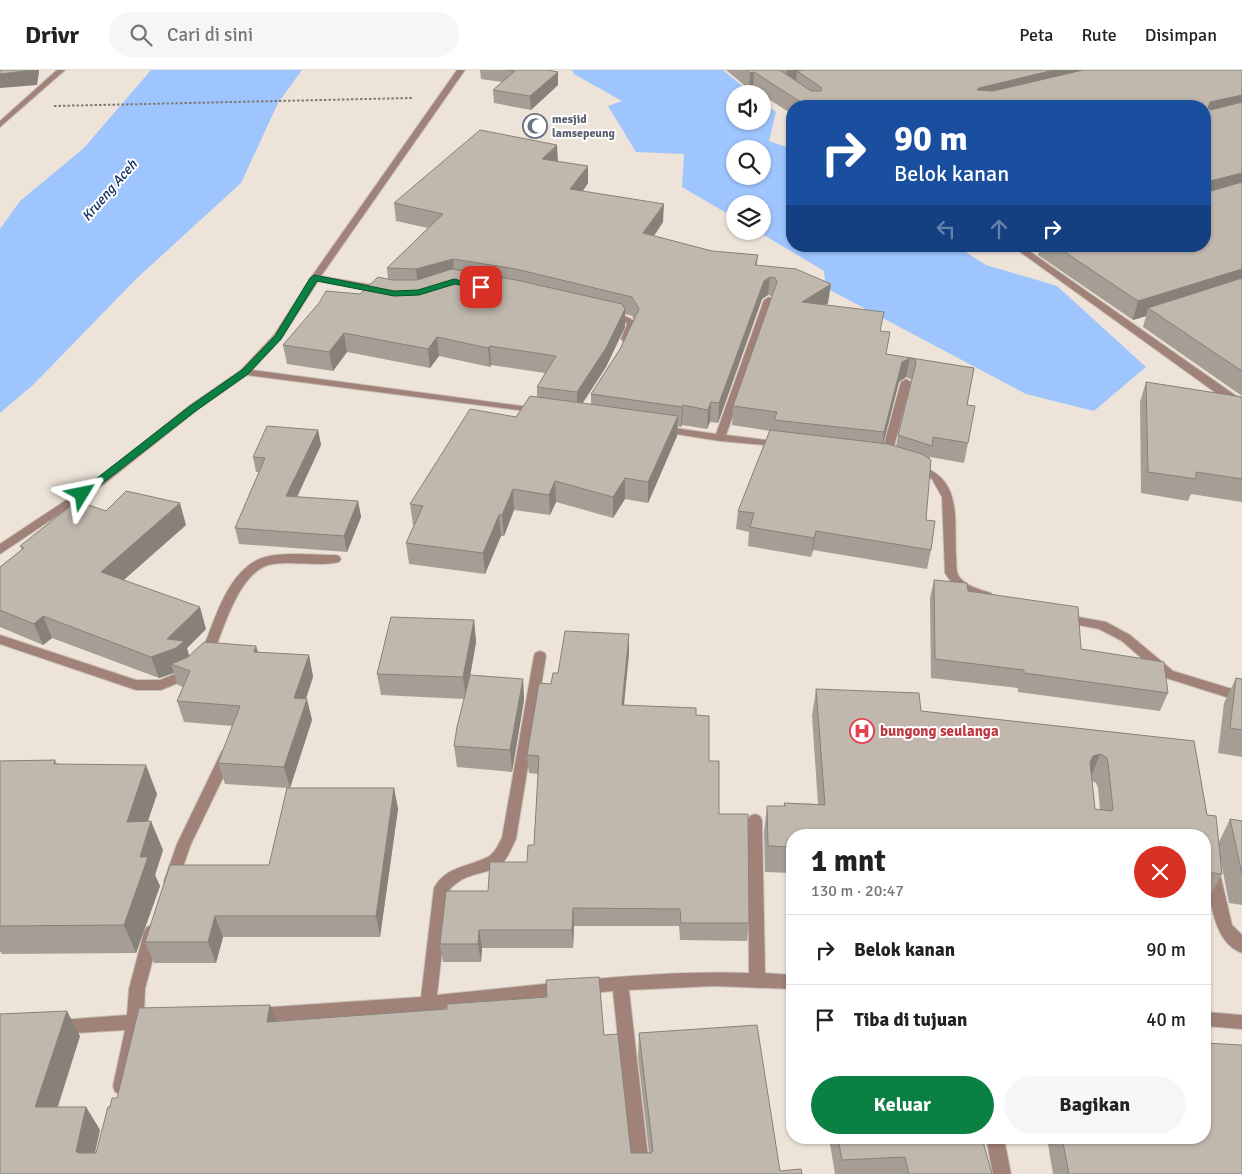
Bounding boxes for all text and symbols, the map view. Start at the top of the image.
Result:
search box [109,12,459,57]
text: Drivr [25,20,79,50]
icon: search [127,21,155,49]
text: Cari di sini [167,23,253,47]
text: Peta [1019,24,1053,46]
text: Rute [1081,24,1117,46]
text: Disimpan [1145,24,1217,46]
map controls [726,85,771,240]
button: sound [726,85,771,130]
place label: mesjid lamsepeung [552,112,615,141]
mosque icon: mesjid lamsepeung [522,113,548,139]
text: 90 m [894,117,968,160]
icon: right [811,120,876,185]
button: search [726,140,771,185]
water label: Krueng Aceh [78,156,141,225]
text: Belok kanan [894,160,1009,187]
button: layers [726,195,771,240]
icon: left [932,215,960,243]
icon: ahead [985,215,1013,243]
icon: right [1038,215,1066,243]
pin [460,266,502,308]
icon: arrive [467,273,495,301]
position arrow [55,467,107,519]
hospital icon: bungong seulanga [849,718,875,744]
place label: bungong seulanga [880,722,999,740]
text: 1 mnt [811,843,886,880]
button: close [1134,846,1186,898]
text: 130 m · 20:47 [811,881,904,901]
icon: right [811,936,839,964]
text: Belok kanan [854,938,955,962]
text: 90 m [1146,938,1186,962]
icon: arrive [811,1006,839,1034]
text: Tiba di tujuan [854,1008,967,1032]
text: 40 m [1146,1008,1186,1032]
button: Keluar [811,1076,994,1134]
button: Bagikan [1004,1076,1186,1134]

